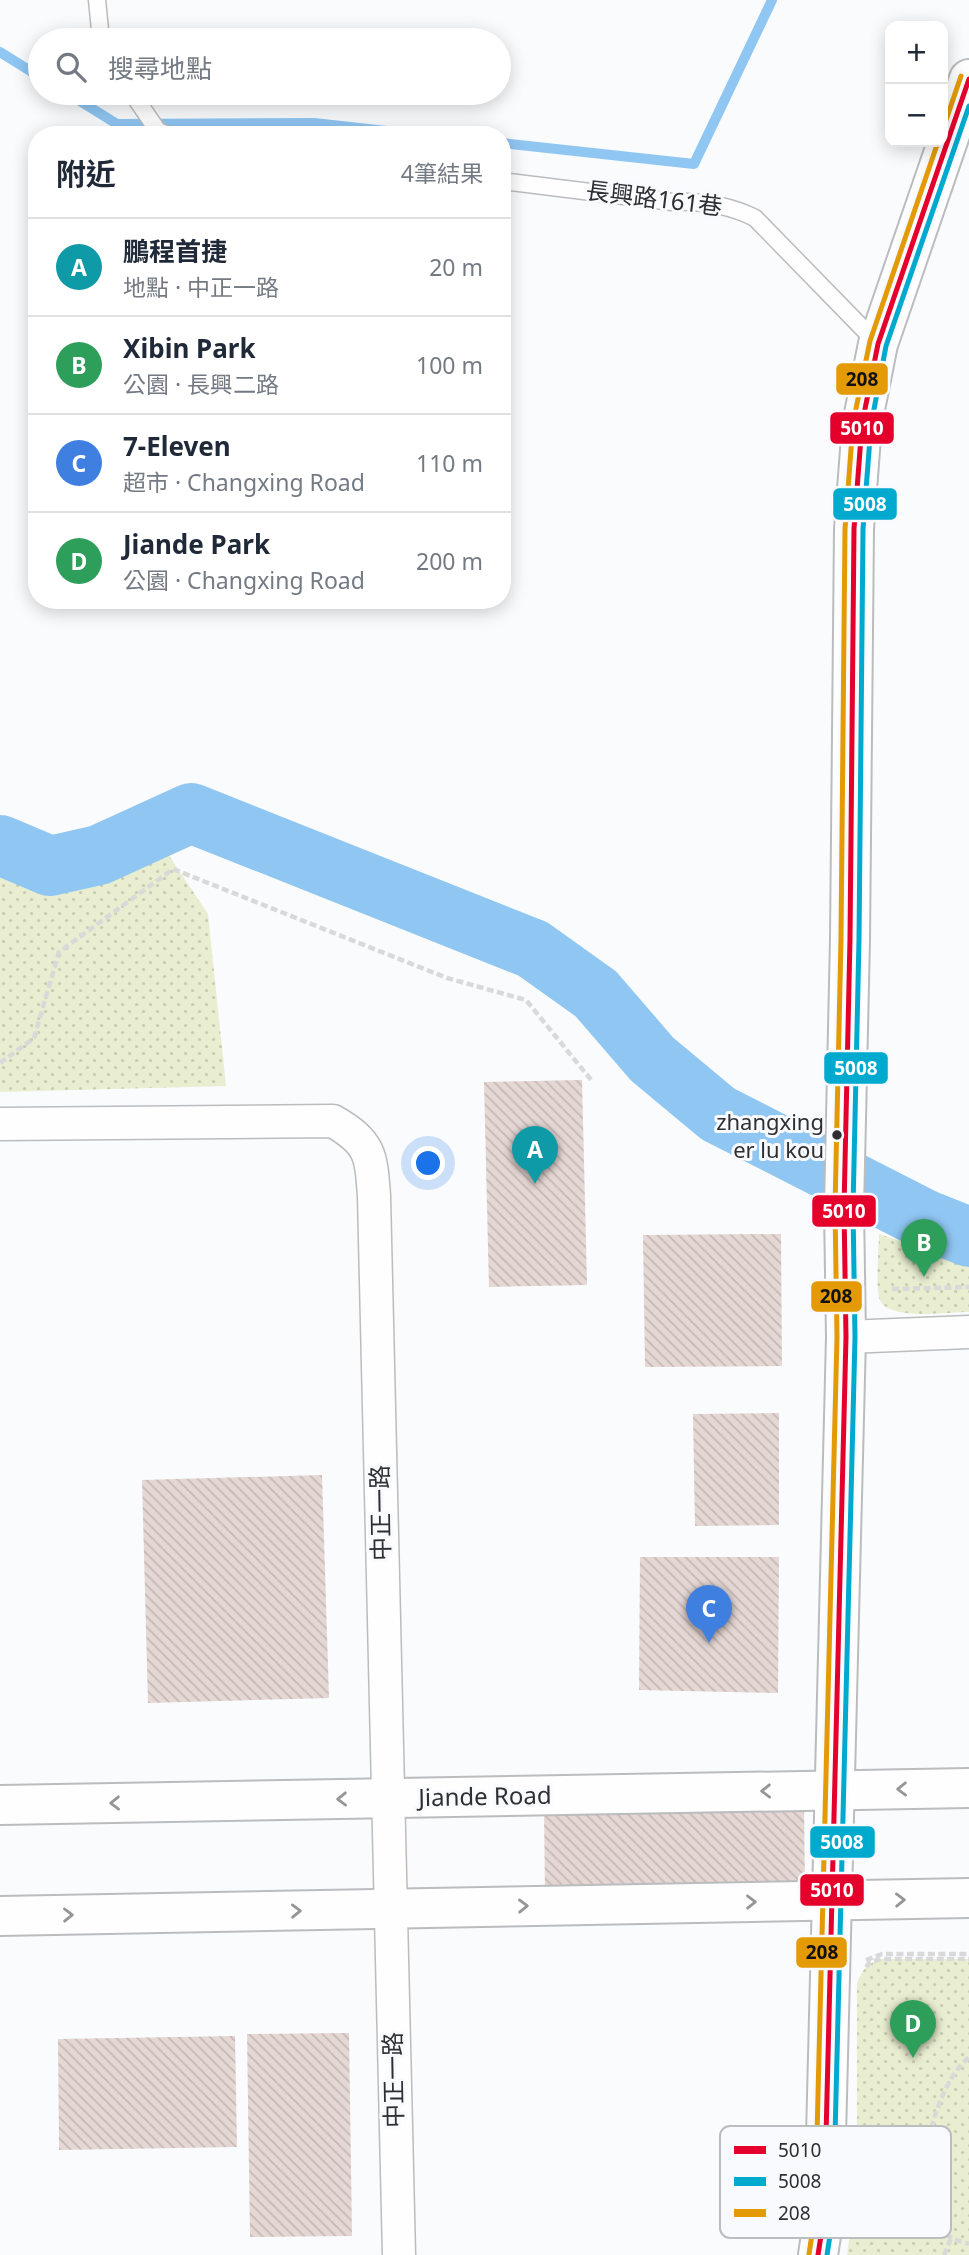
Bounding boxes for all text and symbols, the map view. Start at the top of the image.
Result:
map controls [885,21,948,147]
button: + [885,21,948,84]
search box [28,28,511,105]
icon: search [52,48,90,86]
text: 搜尋地點 [108,50,212,86]
button: − [885,84,948,147]
text: 附近 [56,153,116,194]
text: 4筆結果 [401,157,483,189]
street label: 長興路161巷 [584,173,724,222]
text: 鵬程首捷 [123,233,227,269]
text: A [71,251,87,283]
text: 20 m [429,251,483,283]
text: 地點 · 中正一路 [123,271,279,303]
text: Xibin Park [123,330,256,366]
text: B [71,349,87,381]
text: 100 m [416,349,483,381]
line badge: 208 [835,362,889,396]
text: 208 [846,366,878,392]
text: 公園 · 長興二路 [123,368,279,400]
line badge: 5010 [829,411,895,445]
text: 5010 [840,415,884,441]
text: 7-Eleven [123,428,231,464]
text: C [72,447,86,479]
text: 110 m [416,447,483,479]
text: 超市 · Changxing Road [123,466,365,498]
line badge: 5008 [832,487,898,521]
text: 5008 [843,491,887,517]
text: Jiande Park [123,526,270,562]
text: D [71,545,87,577]
text: 200 m [416,545,483,577]
text: 公園 · Changxing Road [123,564,365,596]
line badge: 5008 [823,1051,889,1085]
text: 5008 [834,1055,878,1081]
place label: zhangxing er lu kou [716,1106,824,1164]
pin: A [512,1126,558,1184]
marker: zhangxing er lu kou [830,1128,844,1142]
your location [411,1146,445,1180]
line badge: 5010 [811,1194,877,1228]
text: 5010 [822,1198,866,1224]
pin: B [901,1219,947,1277]
line badge: 208 [810,1280,863,1313]
text: 208 [820,1283,852,1309]
street label: 中正一路 [362,1465,397,1561]
pin: C [686,1585,732,1643]
street label: Jiande Road [416,1778,552,1813]
one-way arrow [896,1781,906,1797]
one-way arrow [760,1784,771,1799]
one-way arrow [337,1791,347,1807]
one-way arrow [109,1796,120,1811]
line badge: 5008 [809,1825,876,1859]
text: 5008 [820,1829,864,1855]
line badge: 5010 [799,1873,865,1907]
text: 5010 [810,1877,854,1903]
one-way arrow [895,1892,906,1907]
one-way arrow [745,1895,756,1910]
one-way arrow [518,1898,529,1914]
one-way arrow [290,1903,301,1918]
one-way arrow [63,1907,74,1922]
line badge: 208 [795,1936,848,1969]
text: 208 [806,1939,838,1965]
pin: D [890,2000,936,2058]
street label: 中正一路 [375,2032,410,2128]
legend [720,2126,951,2238]
text: 5010 [778,2137,821,2163]
text: 5008 [778,2168,821,2194]
text: 208 [778,2200,811,2226]

